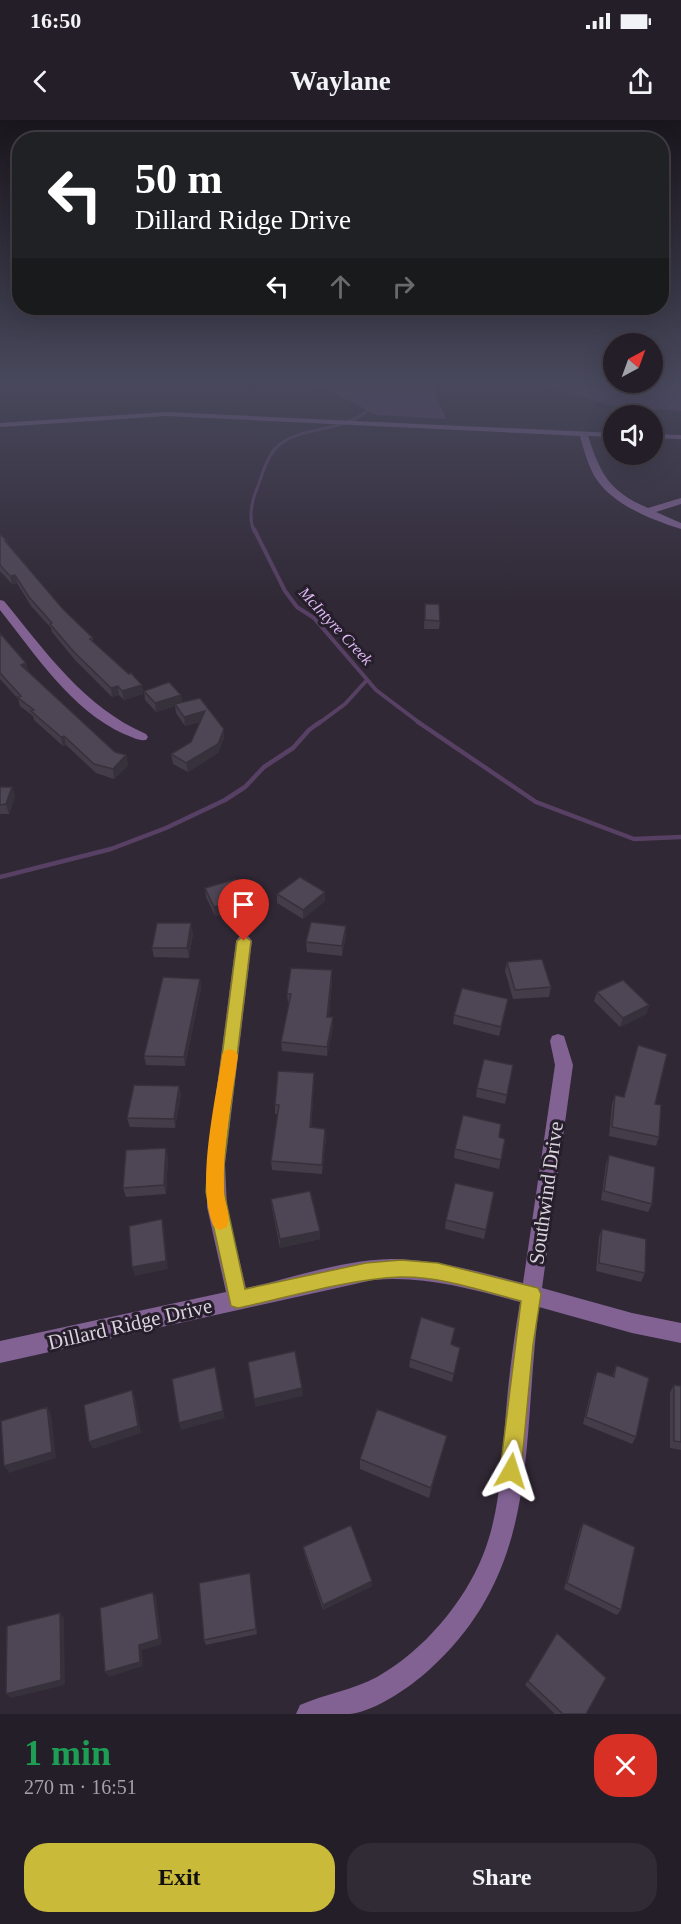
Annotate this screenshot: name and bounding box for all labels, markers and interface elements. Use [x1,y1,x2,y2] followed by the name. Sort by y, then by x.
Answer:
[30,8,81,33] text: 16:50
[24,65,57,98] icon: back
[624,65,657,98] icon: share
[290,66,391,96] text: Waylane
[36,156,114,234] icon: left
[135,156,223,202] text: 50 m
[135,205,351,235] text: Dillard Ridge Drive
[261,270,294,303] icon: left
[324,270,357,303] icon: ahead
[387,270,420,303] icon: right
[603,333,663,393] north arrow
[603,333,663,465] map controls
[603,405,663,465] button: sound
[294,583,377,670] water label: McIntyre Creek
[218,879,269,941] pin
[227,888,260,921] icon: arrive
[524,1120,568,1266] street label: Southwind Drive
[45,1293,215,1355] street label: Dillard Ridge Drive
[479,1439,543,1503] position arrow
[24,1733,111,1773] text: 1 min
[594,1734,657,1797] button: close
[24,1776,137,1798] text: 270 m · 16:51
[24,1843,335,1912] button: Exit
[347,1843,657,1912] button: Share

